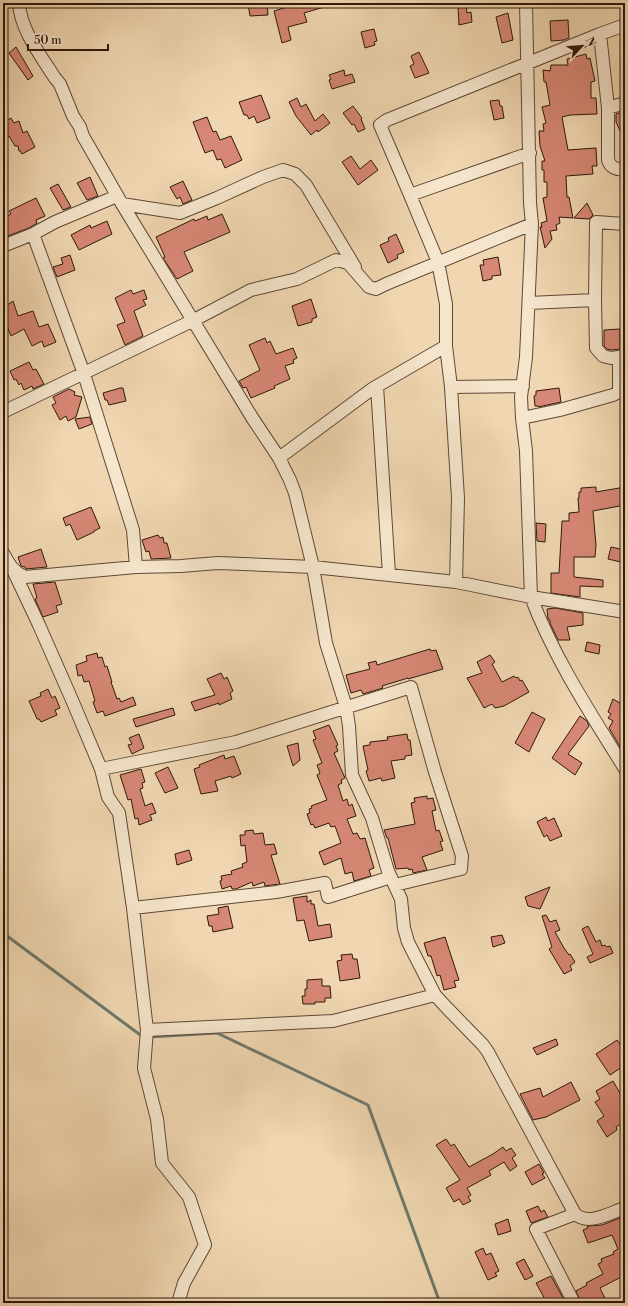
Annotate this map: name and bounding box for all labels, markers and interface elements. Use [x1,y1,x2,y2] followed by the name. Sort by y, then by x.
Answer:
[28,26,108,52] scale bar
[562,26,602,66] north arrow
[34,33,62,48] text: 50 m
[582,35,598,49] text: N

